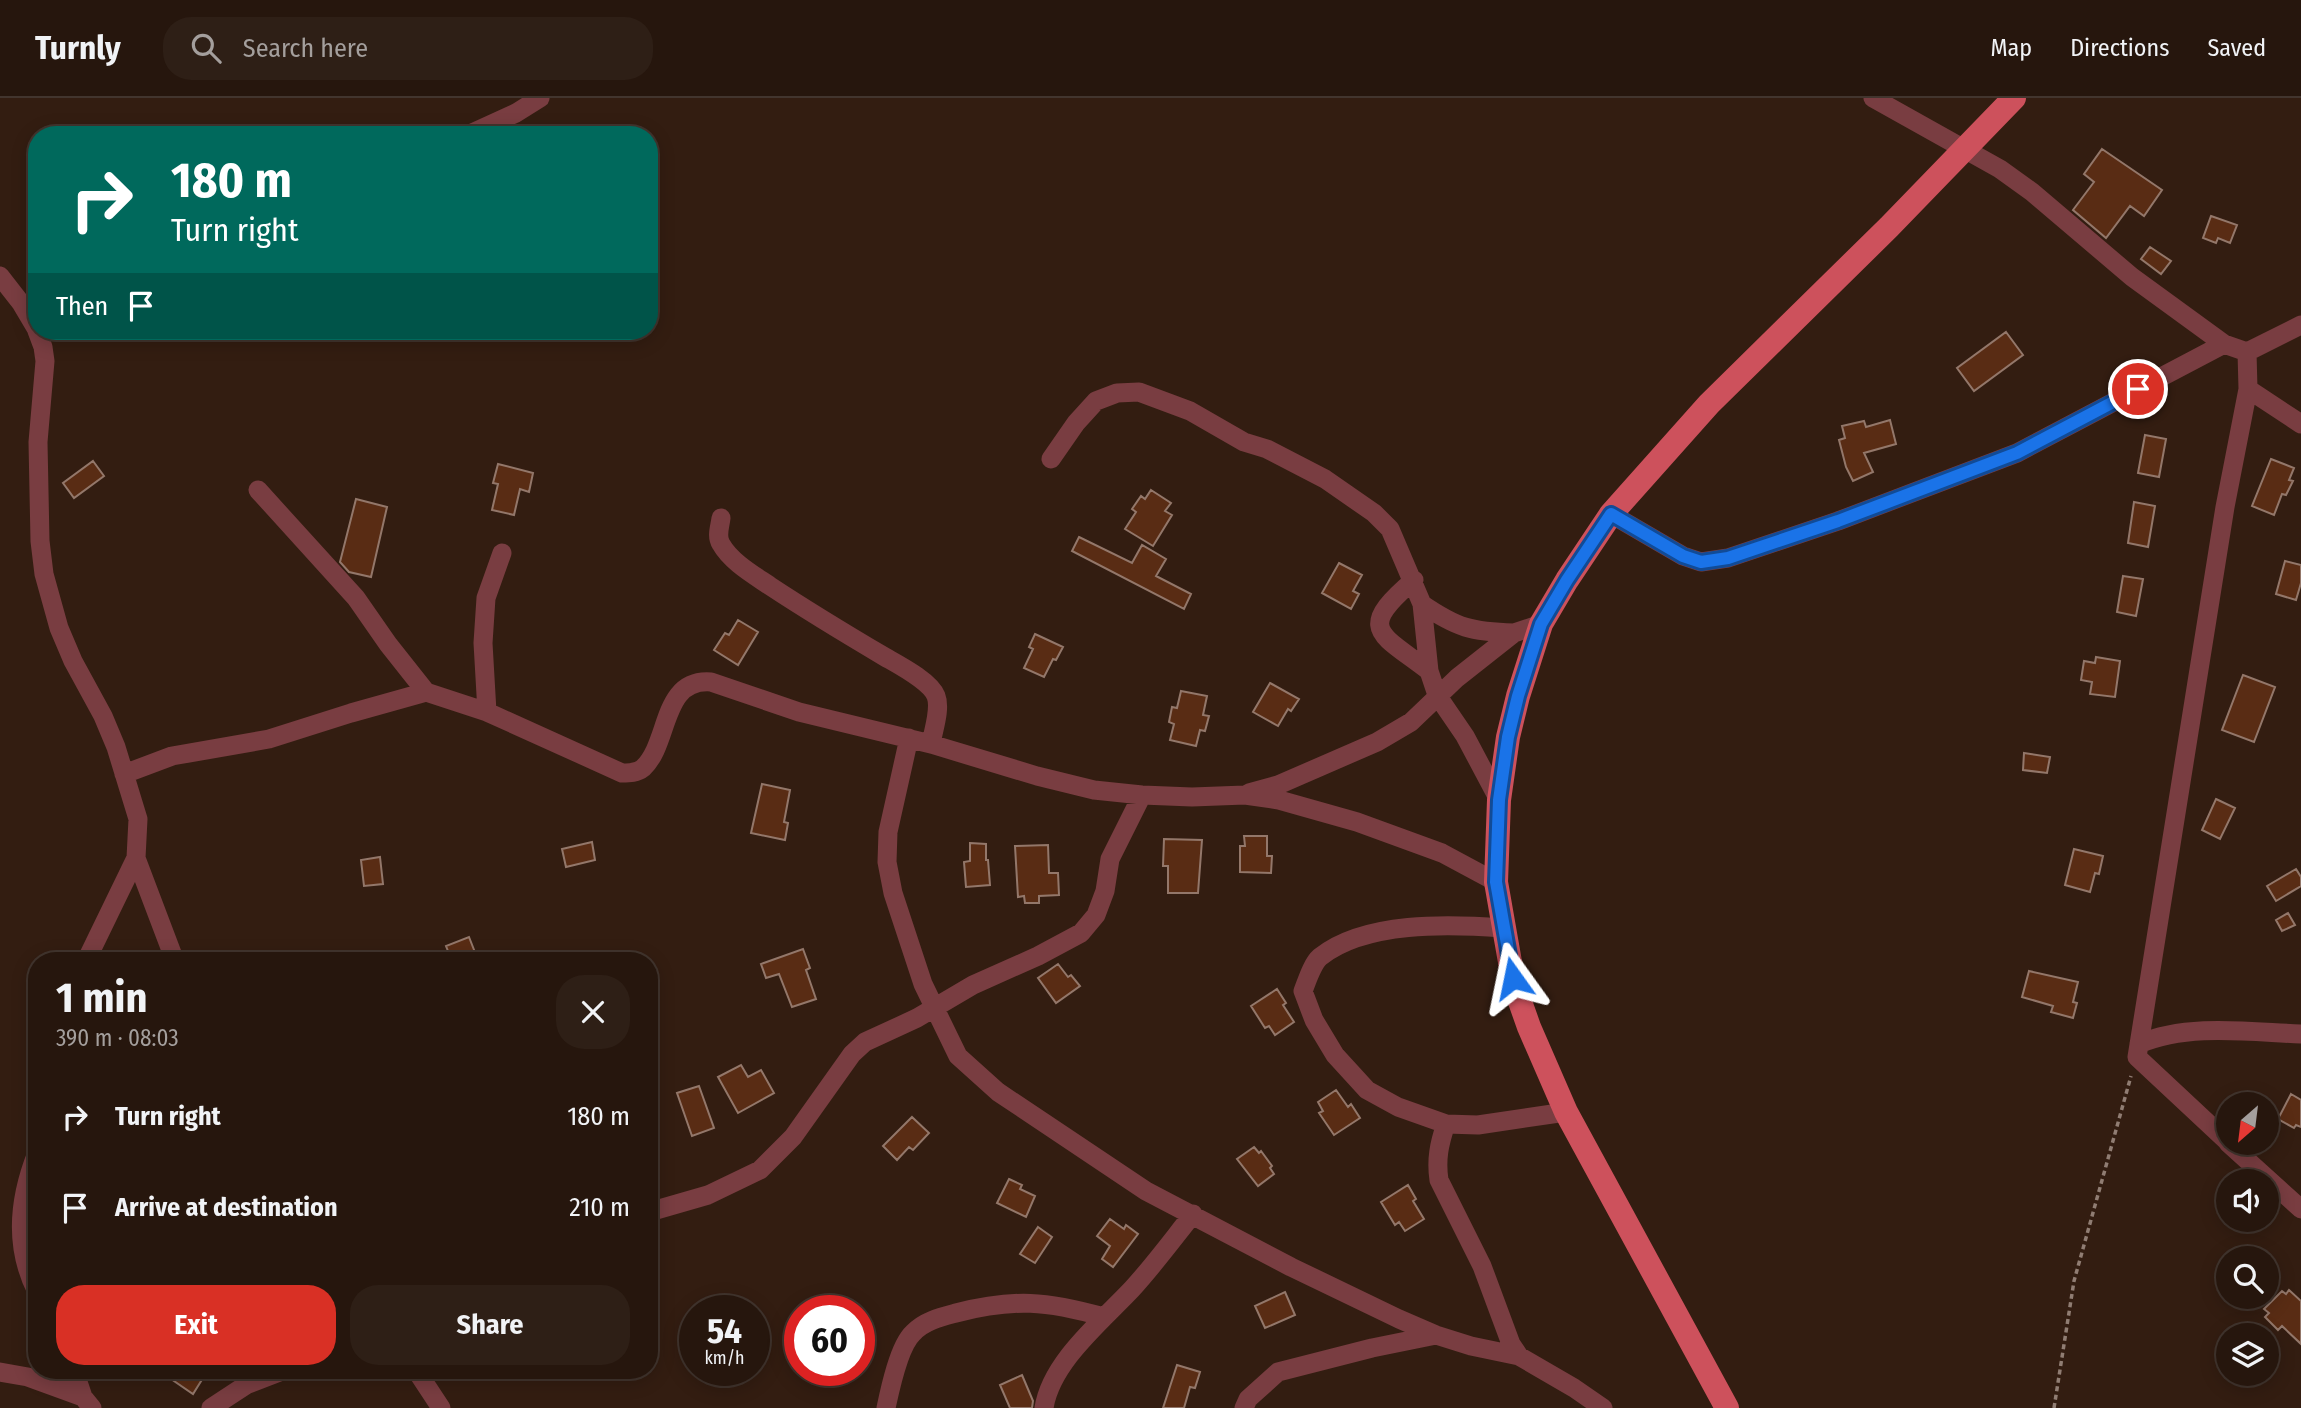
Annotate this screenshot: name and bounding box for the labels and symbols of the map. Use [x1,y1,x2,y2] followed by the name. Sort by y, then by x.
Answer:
[2108,359,2168,419] pin
[1476,941,1550,1015] position arrow
[2216,1092,2278,1155] north arrow
[784,1295,875,1386] speed limit sign: 60

